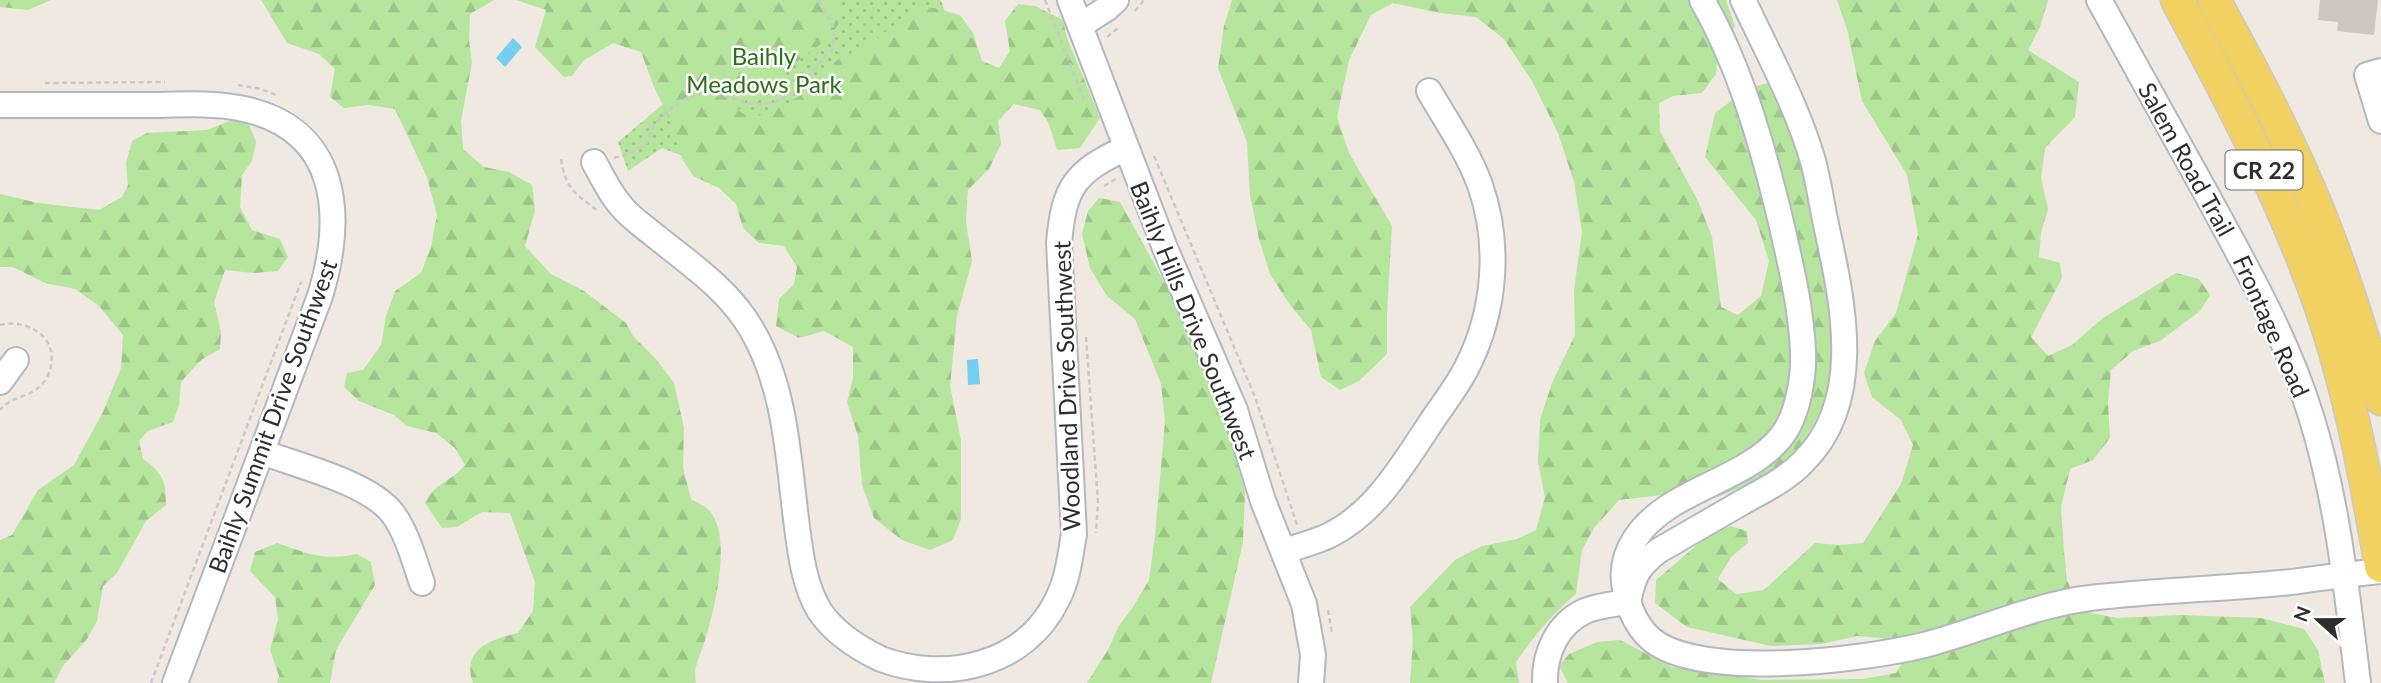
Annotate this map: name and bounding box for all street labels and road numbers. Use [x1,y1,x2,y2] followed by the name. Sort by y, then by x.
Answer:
[2133,77,2241,241] street label: Salem Road Trail
[2226,150,2302,190] road number: CR 22
[1125,177,1263,464] street label: Baihly Hills Drive Southwest
[1046,240,1086,532] street label: Woodland Drive Southwest
[2228,250,2316,402] street label: Frontage Road
[202,255,342,577] street label: Baihly Summit Drive Southwest

